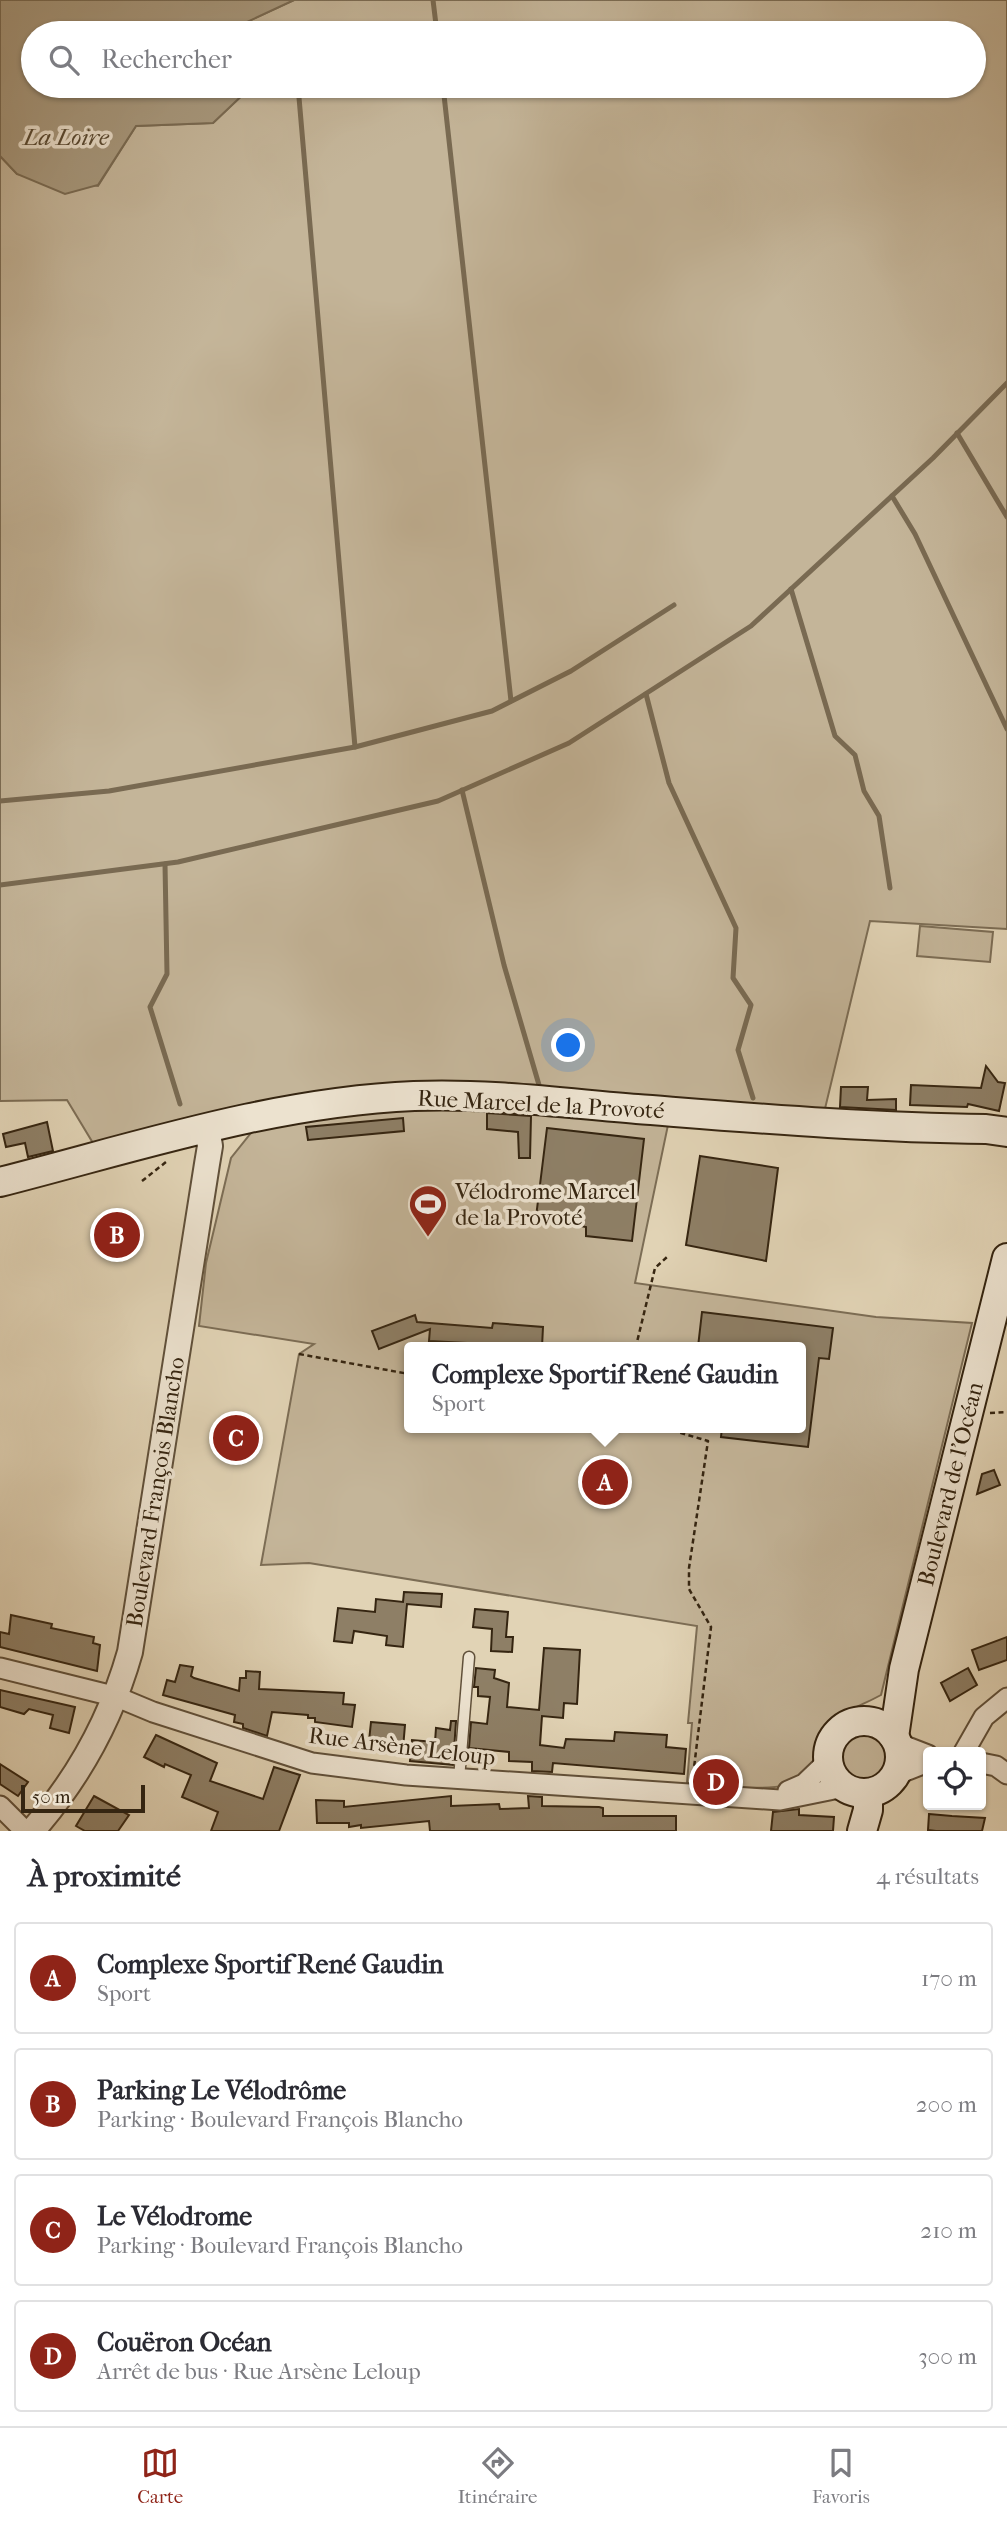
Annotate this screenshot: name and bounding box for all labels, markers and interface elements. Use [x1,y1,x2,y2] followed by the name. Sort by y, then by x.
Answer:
[21,21,986,98] search box
[45,41,83,79] icon: search
[101,44,232,75] text: Rechercher
[21,123,110,151] water label: La Loire
[551,1028,585,1062] your location
[417,1085,665,1124] street label: Rue Marcel de la Provoté
[454,1178,637,1231] place label: Vélodrome Marcel de la Provoté
[407,1183,449,1238] sports icon: Vélodrome Marcel de la Provoté
[94,1209,140,1261] pin: B
[404,1342,806,1433] popup
[121,1355,190,1629] street label: Boulevard François Blancho
[432,1359,778,1390] text: Complexe Sportif René Gaudin
[912,1379,989,1589] street label: Boulevard de l'Océan
[432,1390,486,1417] text: Sport
[213,1412,259,1464] pin: C
[582,1456,628,1508] pin: A
[307,1722,497,1771] street label: Rue Arsène Leloup
[923,1747,986,1810] map controls
[923,1747,986,1810] button: locate
[693,1756,739,1808] pin: D
[21,1782,145,1814] scale bar
[32,1786,71,1808] text: 50 m
[28,1859,181,1894] text: À proximité
[876,1863,979,1890] text: 4 résultats
[97,1949,444,1980] text: Complexe Sportif René Gaudin
[46,1965,60,1992] text: A
[921,1965,977,1992] text: 170 m
[97,1980,151,2007] text: Sport
[97,2075,346,2106] text: Parking Le Vélodrôme
[46,2091,60,2118] text: B
[916,2091,977,2118] text: 200 m
[97,2106,463,2133] text: Parking · Boulevard François Blancho
[97,2201,252,2232] text: Le Vélodrome
[45,2217,61,2244] text: C
[920,2217,977,2244] text: 210 m
[97,2232,463,2259] text: Parking · Boulevard François Blancho
[97,2327,272,2358] text: Couëron Océan
[44,2343,62,2370] text: D
[918,2343,977,2370] text: 300 m
[97,2358,421,2385] text: Arrêt de bus · Rue Arsène Leloup
[137,2444,183,2508] tab: Carte
[458,2444,537,2508] tab: Itinéraire
[812,2444,870,2508] tab: Favoris

